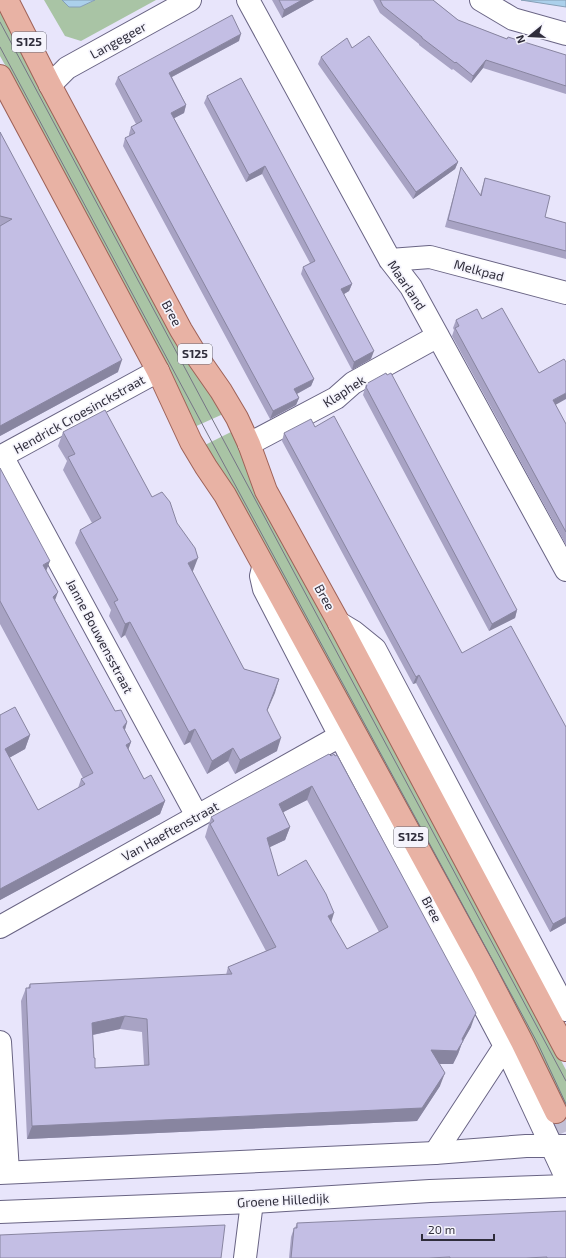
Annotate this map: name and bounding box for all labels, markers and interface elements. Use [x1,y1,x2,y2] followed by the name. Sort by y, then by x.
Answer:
[510,16,550,56] north arrow
[87,18,149,62] street label: Langegeer
[12,32,46,52] road number: S125
[513,33,527,45] text: N
[452,256,506,284] street label: Melkpad
[384,257,430,313] street label: Maarland
[159,297,185,329] street label: Bree
[178,344,212,364] road number: S125
[10,371,148,457] street label: Hendrick Croesinckstraat
[320,371,369,411] street label: Klaphek
[63,576,137,696] street label: Janne Bouwensstraat
[311,581,339,613] street label: Bree
[119,798,221,864] street label: Van Haeftenstraat
[394,827,428,847] road number: S125
[419,893,445,925] street label: Bree
[237,1190,330,1210] street label: Groene Hilledijk
[422,1216,494,1242] scale bar
[428,1222,455,1236] text: 20 m

